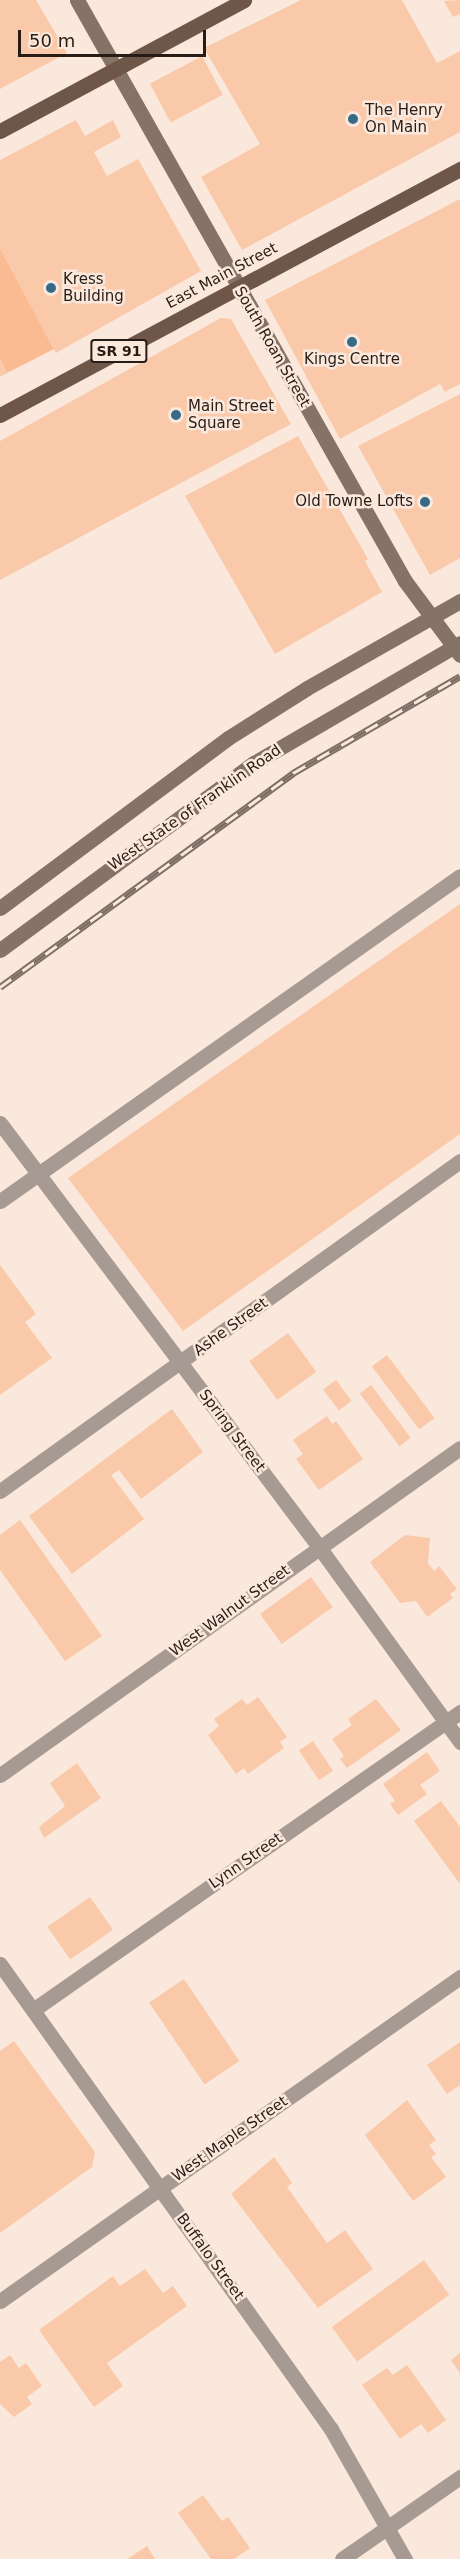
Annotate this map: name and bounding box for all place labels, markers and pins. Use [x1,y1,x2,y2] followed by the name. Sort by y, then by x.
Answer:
[365,101,443,136] place label: The Henry On Main
[346,112,360,126] marker: The Henry On Main
[63,270,124,305] place label: Kress Building
[44,281,58,295] marker: Kress Building
[345,335,359,349] marker: Kings Centre
[304,351,400,369] place label: Kings Centre
[188,397,274,432] place label: Main Street Square
[169,408,183,422] marker: Main Street Square
[295,493,413,511] place label: Old Towne Lofts
[418,495,432,509] marker: Old Towne Lofts

